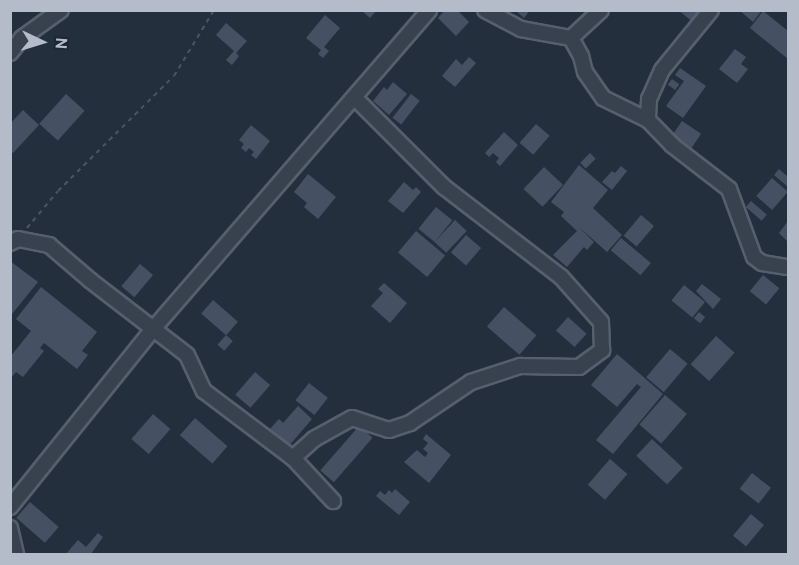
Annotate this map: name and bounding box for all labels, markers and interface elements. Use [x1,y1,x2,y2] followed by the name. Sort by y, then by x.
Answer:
[12,12,72,72] north arrow
[50,37,70,50] text: N

